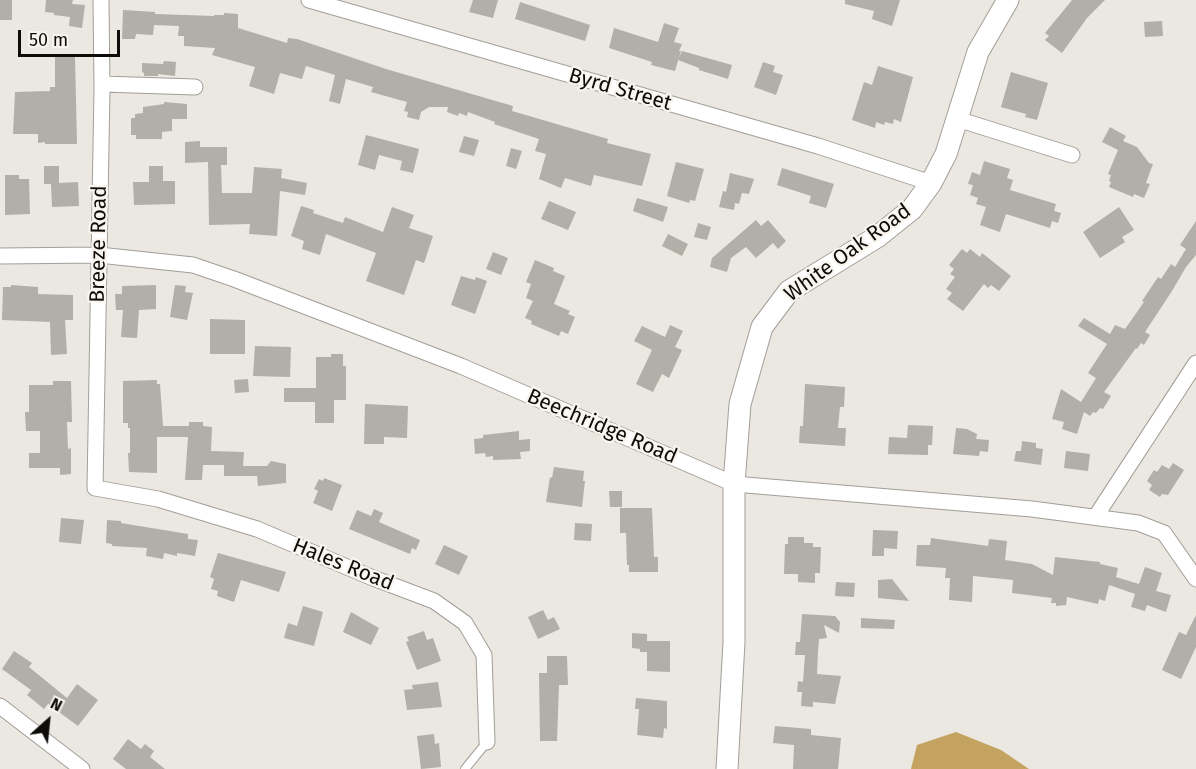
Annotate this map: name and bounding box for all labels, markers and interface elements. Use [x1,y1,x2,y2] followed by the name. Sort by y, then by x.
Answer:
[21,18,123,56] scale bar
[29,29,68,51] text: 50 m
[566,63,674,117] street label: Byrd Street
[85,185,113,303] street label: Breeze Road
[780,199,916,307] street label: White Oak Road
[523,384,681,470] street label: Beechridge Road
[289,533,397,597] street label: Hales Road
[18,691,78,751] north arrow
[47,694,65,715] text: N

